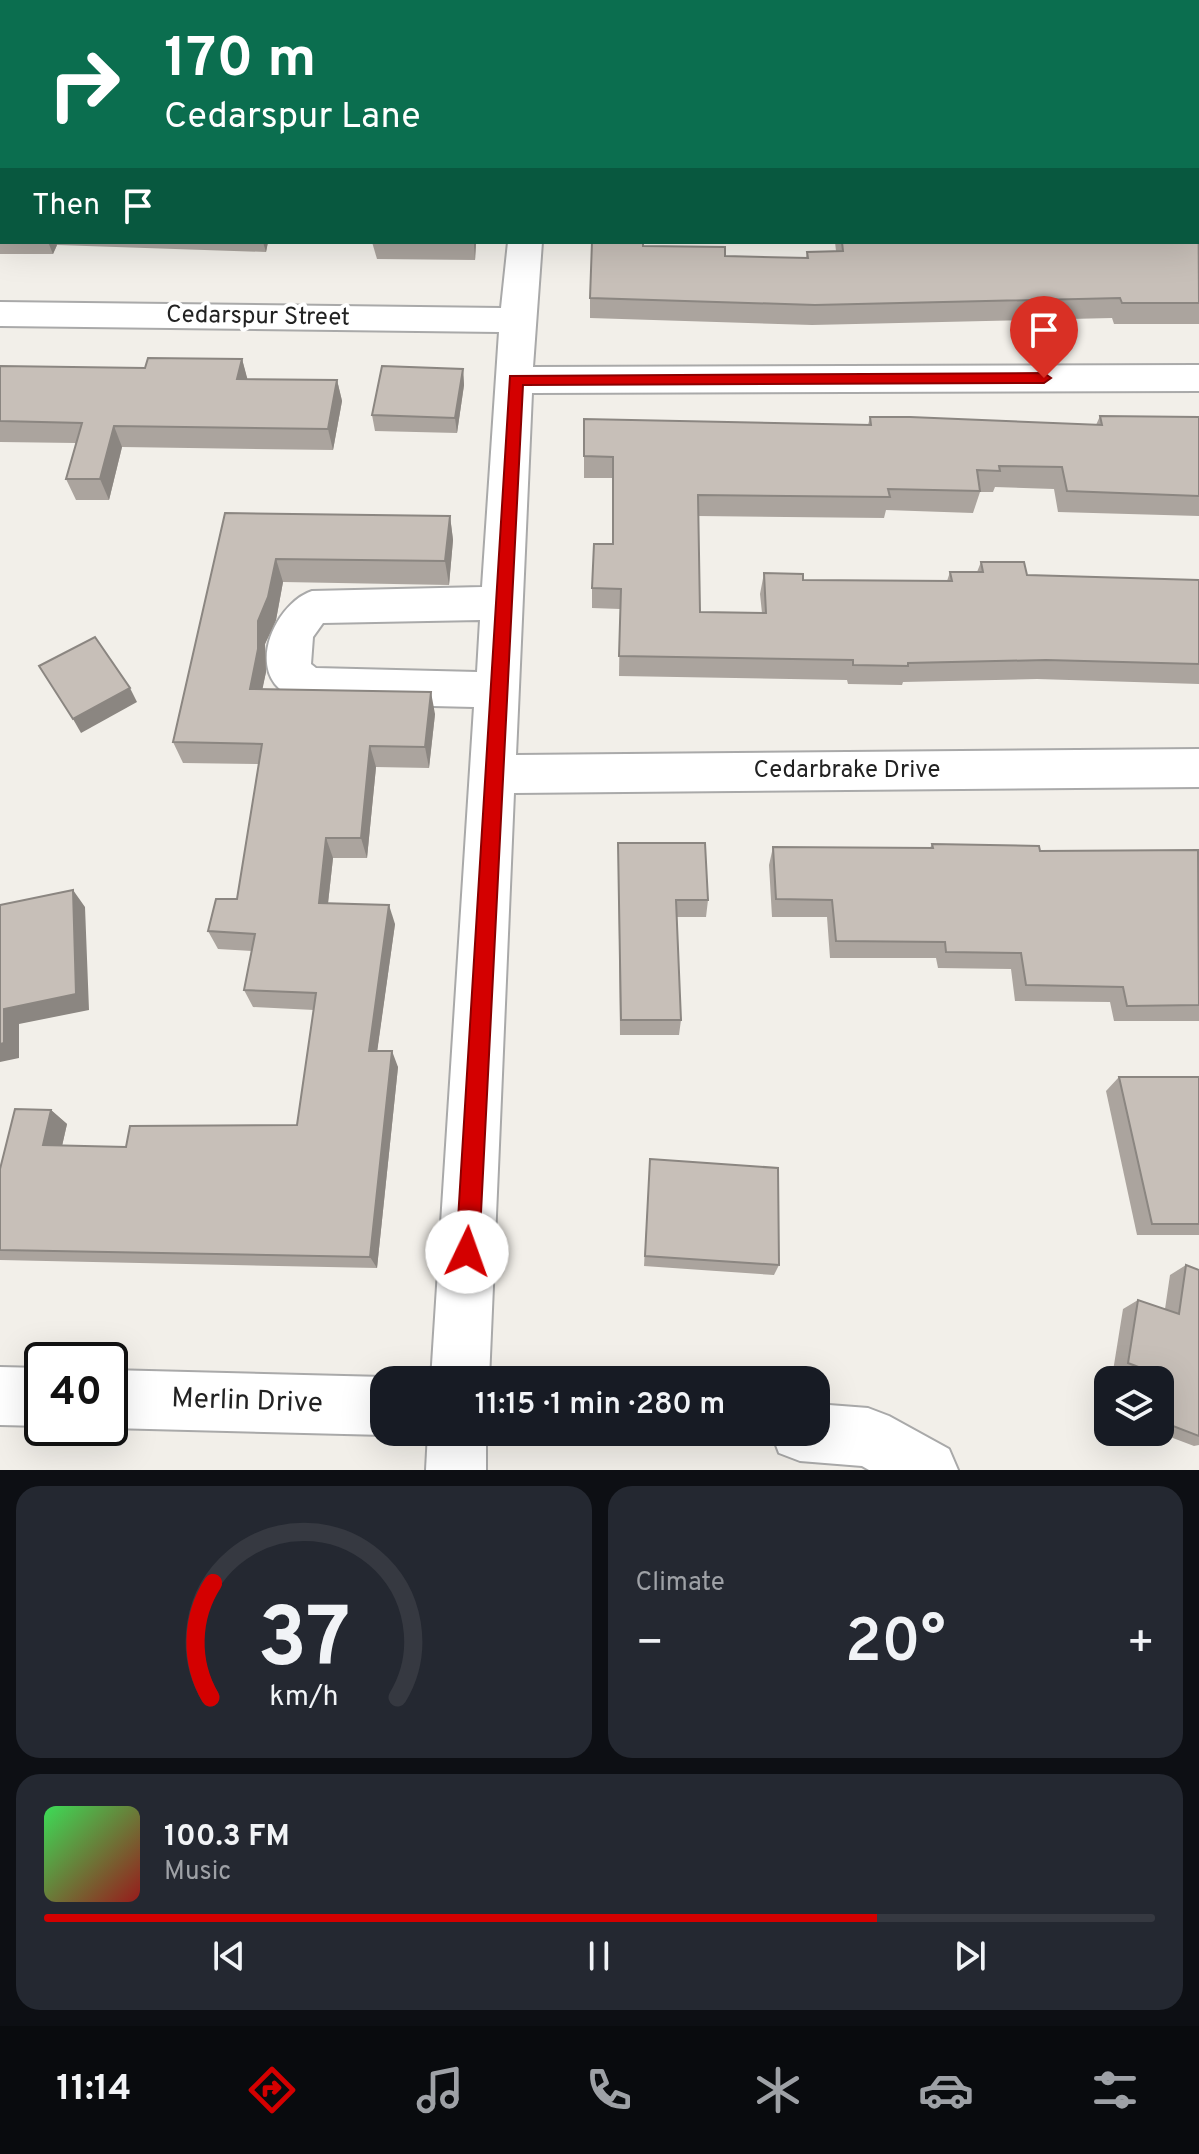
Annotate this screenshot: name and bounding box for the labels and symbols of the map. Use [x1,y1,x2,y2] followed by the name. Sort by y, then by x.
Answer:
[1010,296,1078,378] pin
[166,300,350,334] street label: Cedarspur Street
[754,756,940,786] street label: Cedarbrake Drive
[425,1210,509,1294] position arrow
[24,1342,128,1446] speed limit sign: 40
[171,1381,323,1423] street label: Merlin Drive

